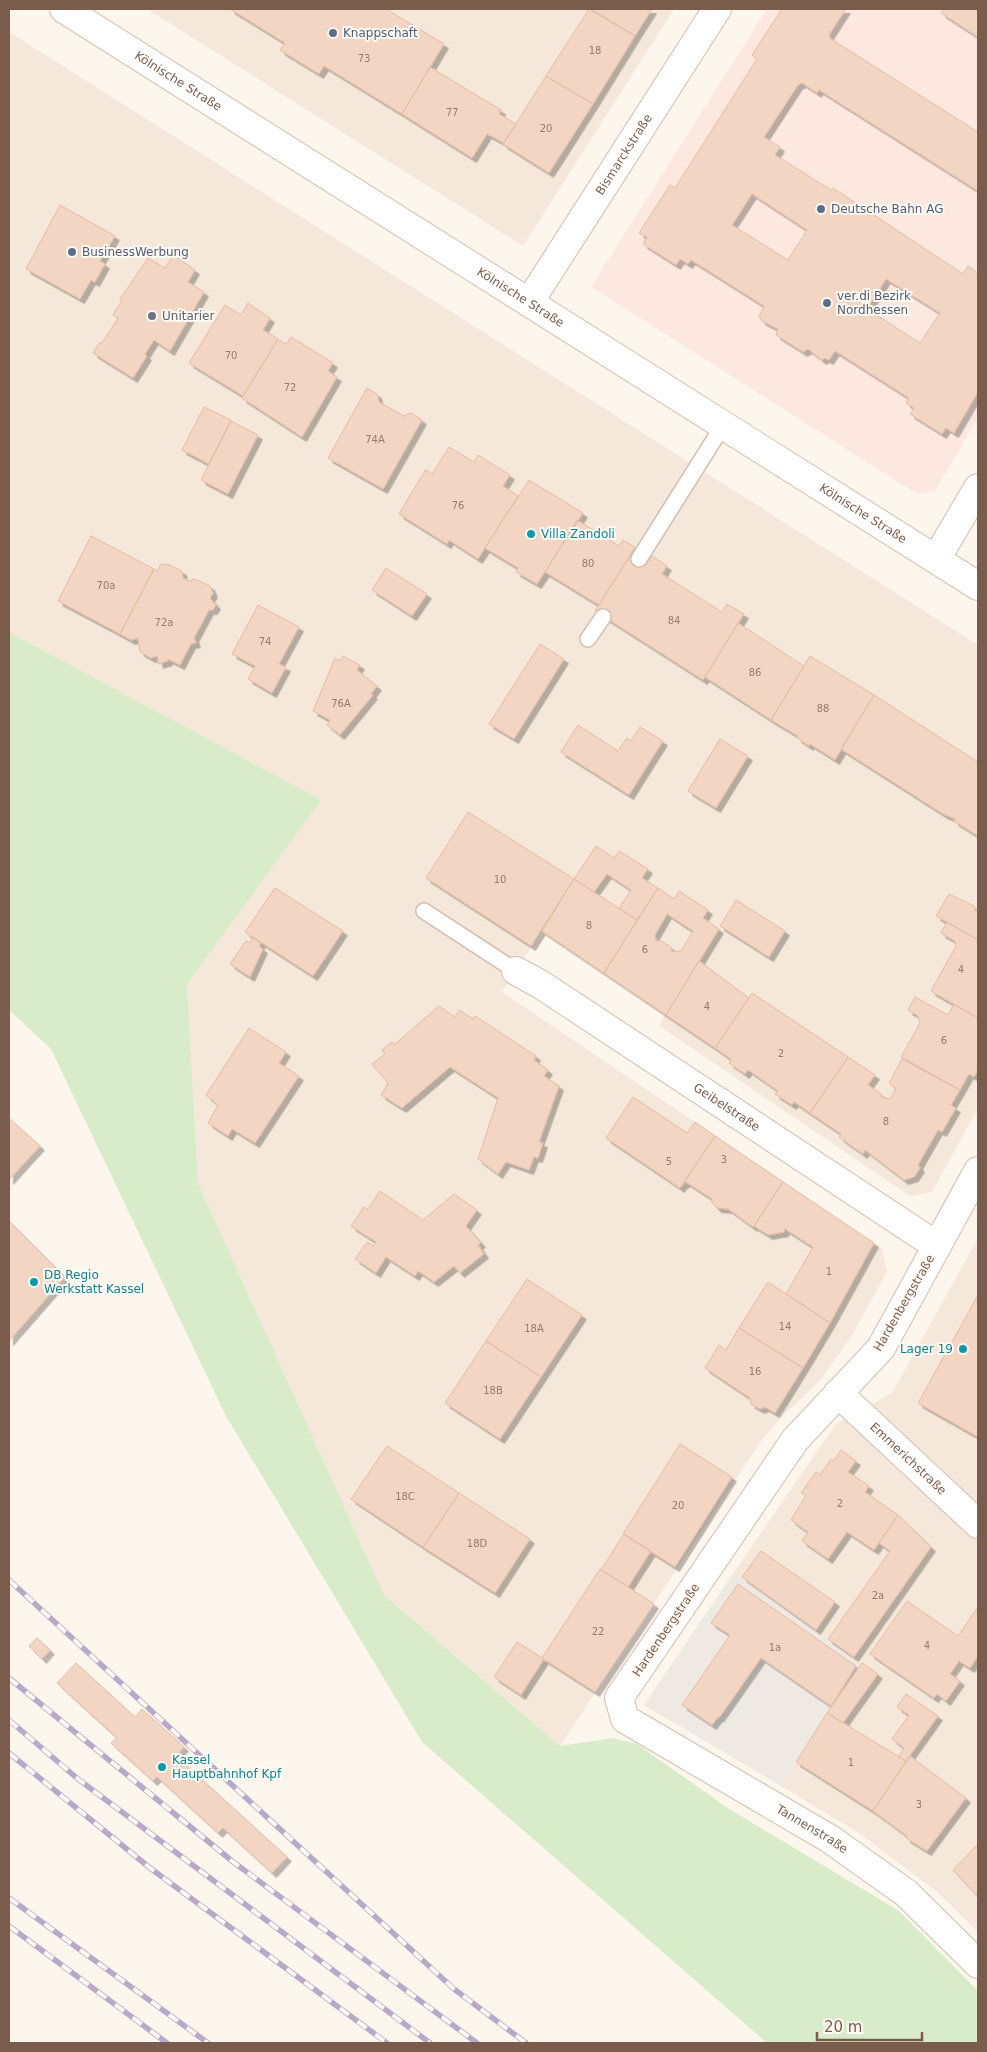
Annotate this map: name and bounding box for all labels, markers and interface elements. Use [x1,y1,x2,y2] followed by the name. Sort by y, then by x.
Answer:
[343,26,418,40] place label: Knappschaft
[327,27,339,39] marker: Knappschaft
[589,45,601,56] house number: 18
[132,48,224,114] street label: Kölnische Straße
[358,53,370,64] house number: 73
[446,107,458,118] house number: 77
[593,111,655,198] street label: Bismarckstraße
[540,123,552,134] house number: 20
[831,202,944,216] place label: Deutsche Bahn AG
[815,203,827,215] marker: Deutsche Bahn AG
[82,245,189,259] place label: BusinessWerbung
[66,246,78,258] marker: BusinessWerbung
[475,265,567,330] street label: Kölnische Straße
[837,289,911,317] place label: ver.di Bezirk Nordhessen
[821,297,833,309] marker: ver.di Bezirk Nordhessen
[162,309,214,323] place label: Unitarier
[146,310,158,322] marker: Unitarier
[225,350,237,361] house number: 70
[284,382,296,393] house number: 72
[365,434,385,445] house number: 74A
[817,481,909,546] street label: Kölnische Straße
[452,500,464,511] house number: 76
[541,527,615,541] place label: Villa Zandoli
[525,528,537,540] marker: Villa Zandoli
[582,558,594,569] house number: 80
[97,580,115,591] house number: 70a
[668,615,680,626] house number: 84
[155,617,173,628] house number: 72a
[259,636,271,647] house number: 74
[749,667,761,678] house number: 86
[331,698,351,709] house number: 76A
[817,703,829,714] house number: 88
[494,874,506,885] house number: 10
[586,920,592,931] house number: 8
[642,944,648,955] house number: 6
[958,964,964,975] house number: 4
[704,1001,710,1012] house number: 4
[941,1035,947,1046] house number: 6
[778,1048,784,1059] house number: 2
[691,1080,763,1134] street label: Geibelstraße
[883,1116,889,1127] house number: 8
[721,1154,727,1165] house number: 3
[666,1156,672,1167] house number: 5
[871,1252,937,1354] street label: Hardenbergstraße
[826,1266,832,1277] house number: 1
[44,1268,144,1296] place label: DB Regio Werkstatt Kassel
[28,1276,40,1288] marker: DB Regio Werkstatt Kassel
[779,1321,791,1332] house number: 14
[524,1323,544,1334] house number: 18A
[900,1342,953,1356] place label: Lager 19
[957,1343,969,1355] marker: Lager 19
[749,1366,761,1377] house number: 16
[483,1385,503,1396] house number: 18B
[867,1420,949,1498] street label: Emmerichstraße
[395,1491,415,1502] house number: 18C
[837,1498,843,1509] house number: 2
[672,1500,684,1511] house number: 20
[467,1538,488,1549] house number: 18D
[630,1581,702,1679] street label: Hardenbergstraße
[872,1590,884,1601] house number: 2a
[592,1626,604,1637] house number: 22
[924,1640,930,1651] house number: 4
[769,1642,781,1653] house number: 1a
[172,1753,282,1781] place label: Kassel Hauptbahnhof Kpf
[848,1757,854,1768] house number: 1
[156,1761,168,1773] marker: Kassel Hauptbahnhof Kpf
[916,1799,922,1810] house number: 3
[773,1802,850,1856] street label: Tannenstraße
[817,2010,922,2042] scale bar
[824,2018,862,2036] text: 20 m

